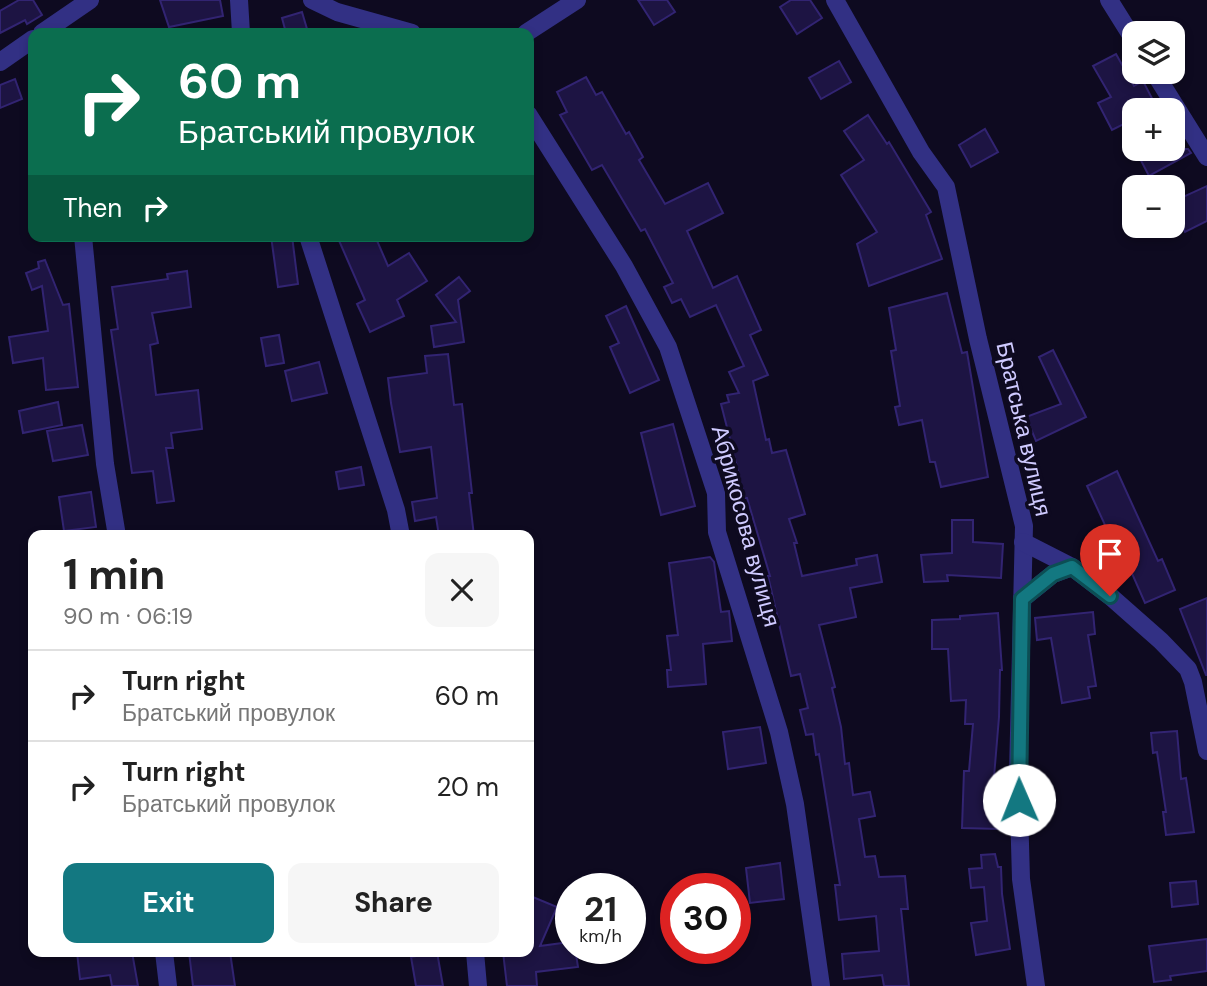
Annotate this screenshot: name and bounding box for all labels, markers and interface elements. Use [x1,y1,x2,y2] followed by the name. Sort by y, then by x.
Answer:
[1122,21,1185,238] map controls
[1122,21,1185,84] button: layers
[178,49,301,113] text: 60 m
[63,56,154,147] icon: right
[1122,98,1185,161] button: +
[178,111,474,153] text: Братський провулок
[1122,175,1185,238] button: −
[136,189,174,227] icon: right
[63,191,122,225] text: Then
[989,339,1059,519] street label: Братська вулиця
[705,422,787,630] street label: Абрикосова вулиця
[1080,524,1140,596] pin
[1091,535,1129,573] icon: arrive
[63,547,165,602] text: 1 min
[425,553,499,627] button: close
[63,601,193,631] text: 90 m · 06:19
[122,664,246,698] text: Turn right
[63,677,101,715] icon: right
[435,679,499,713] text: 60 m
[122,698,335,728] text: Братський провулок
[122,755,246,789] text: Turn right
[982,763,1056,837] position arrow
[63,768,101,806] icon: right
[436,770,499,804] text: 20 m
[122,789,335,819] text: Братський провулок
[63,863,274,943] button: Exit
[288,863,499,943] button: Share
[660,873,751,964] speed limit sign: 30
[584,886,617,932] text: 21
[579,924,622,948] text: km/h

